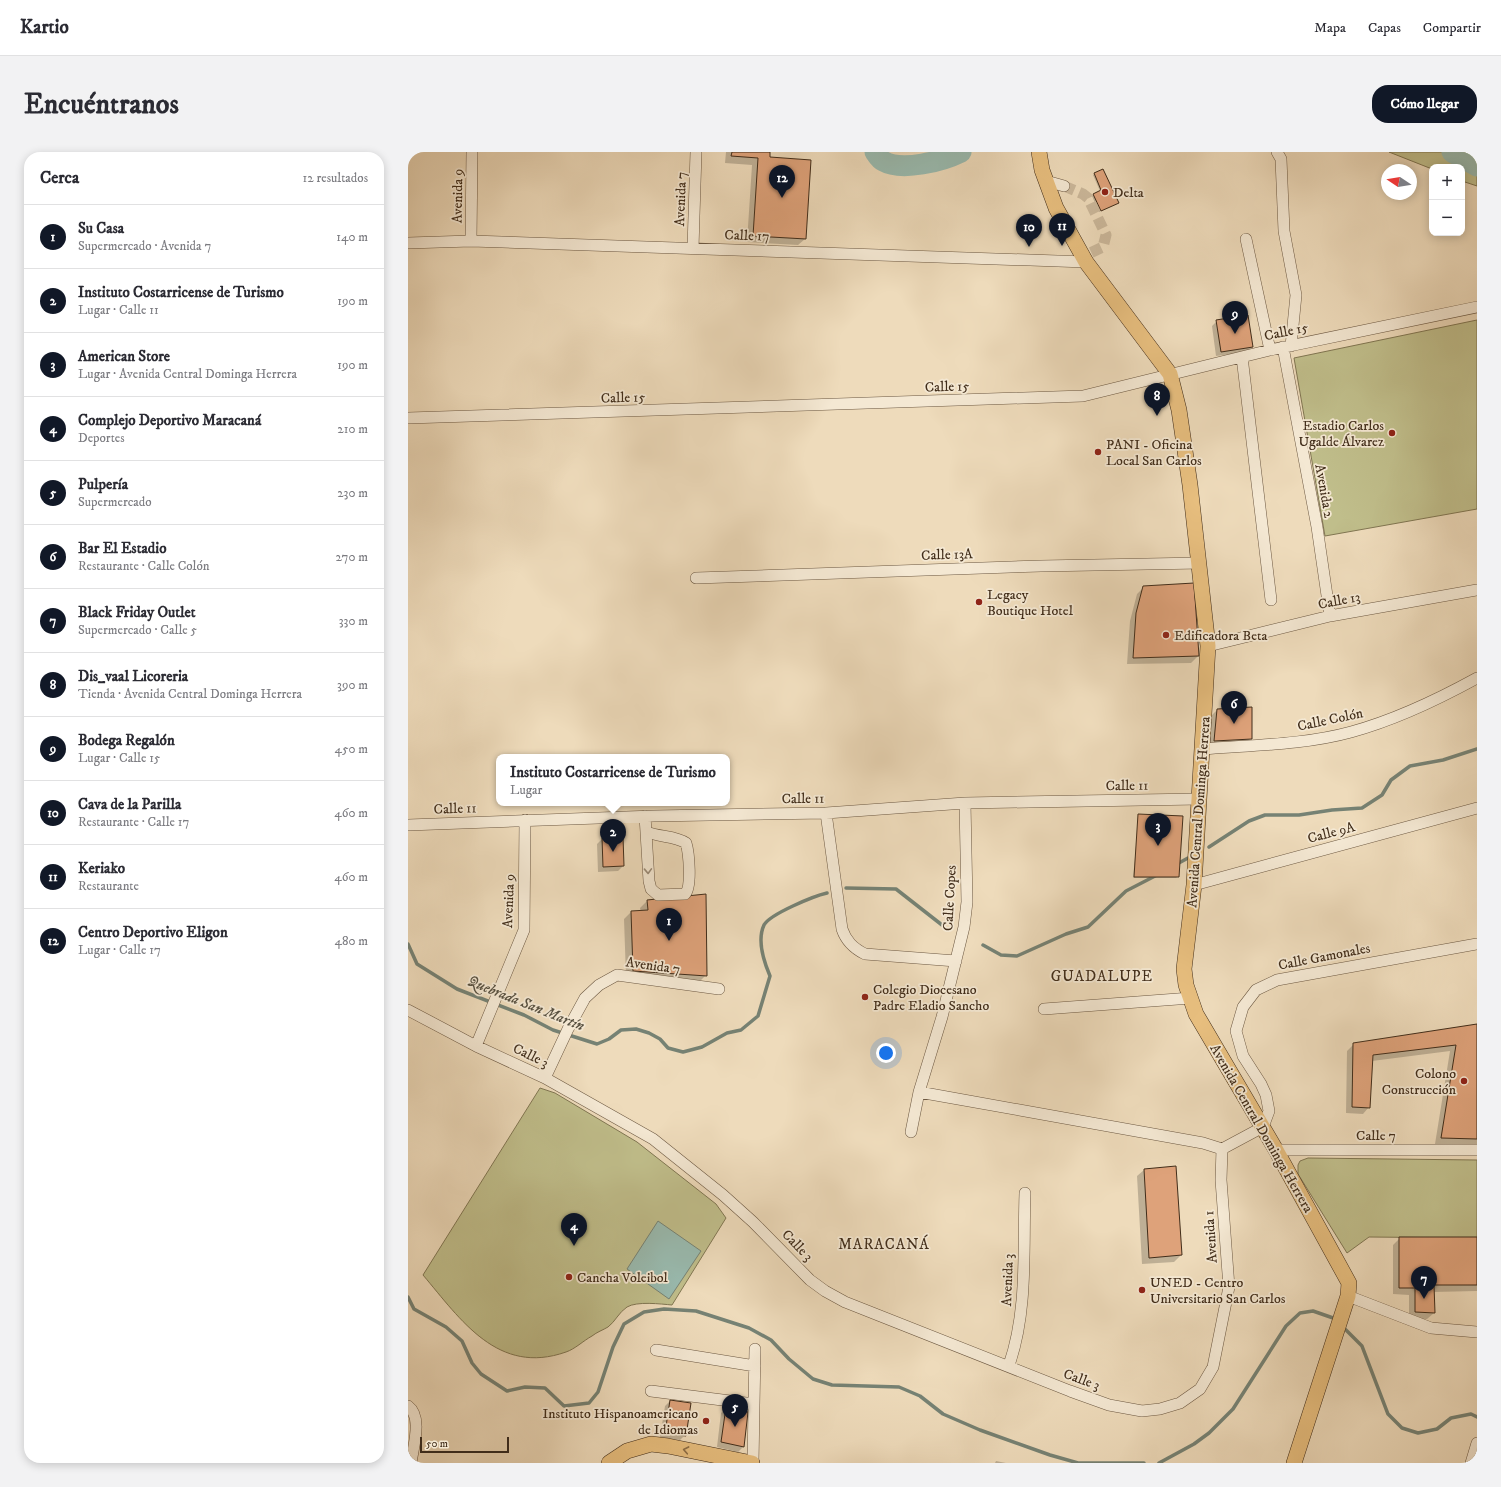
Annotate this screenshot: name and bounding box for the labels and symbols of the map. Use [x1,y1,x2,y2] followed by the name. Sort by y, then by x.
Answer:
[1381,164,1417,200] north arrow
[769,165,795,198] pin: 12
[449,169,467,223] street label: Avenida 9
[671,171,691,227] street label: Avenida 7
[1113,184,1144,202] place label: Delta
[1100,187,1110,197] marker: Delta
[1049,213,1075,246] pin: 11
[1016,214,1042,247] pin: 10
[724,226,770,246] street label: Calle 17
[1222,301,1248,334] pin: 9
[1263,319,1310,345] street label: Calle 15
[925,377,970,397] street label: Calle 15
[1144,383,1170,416] pin: 8
[601,388,646,408] street label: Calle 15
[1299,417,1384,451] place label: Estadio Carlos Ugalde Álvarez
[1387,428,1397,438] marker: Estadio Carlos Ugalde Álvarez
[1106,436,1202,470] place label: PANI - Oficina Local San Carlos
[1093,447,1103,457] marker: PANI - Oficina Local San Carlos
[1310,463,1338,520] street label: Avenida 2
[921,545,974,565] street label: Calle 13A
[987,586,1074,620] place label: Legacy Boutique Hotel
[1316,588,1362,614] street label: Calle 13
[974,597,984,607] marker: Legacy Boutique Hotel
[1174,627,1267,645] place label: Edificadora Beta
[1161,630,1171,640] marker: Edificadora Beta
[1221,691,1247,724] pin: 6
[1296,704,1365,736] street label: Calle Colón
[1183,716,1215,908] street label: Avenida Central Dominga Herrera
[1106,777,1149,795] street label: Calle 11
[782,790,825,808] street label: Calle 11
[433,799,477,819] street label: Calle 11
[1145,813,1171,846] pin: 3
[1306,818,1358,848] street label: Calle 9A
[600,819,626,852] pin: 2
[939,864,961,932] street label: Calle Copes
[644,868,653,874] one-way arrow
[499,874,519,929] street label: Avenida 9
[656,908,682,941] pin: 1
[1277,939,1372,975] street label: Calle Gamonales
[624,953,681,979] street label: Avenida 7
[1051,967,1153,986] district label: GUADALUPE
[465,971,587,1036] water label: Quebrada San Martín
[873,981,989,1015] place label: Colegio Diocesano Padre Eladio Sancho
[860,992,870,1002] marker: Colegio Diocesano Padre Eladio Sancho
[510,1040,551,1072] street label: Calle 3
[1205,1041,1317,1216] street label: Avenida Central Dominga Herrera
[876,1043,896,1063] your location
[1382,1065,1457,1099] place label: Colono Construcción
[1459,1076,1469,1086] marker: Colono Construcción
[1356,1127,1396,1145] street label: Calle 7
[1200,1210,1222,1264] street label: Avenida 1
[561,1213,587,1246] pin: 4
[778,1226,817,1265] street label: Calle 3
[838,1234,930,1254] district label: MARACANÁ
[998,1253,1018,1307] street label: Avenida 3
[1411,1266,1437,1299] pin: 7
[577,1269,669,1287] place label: Cancha Voleibol
[564,1272,574,1282] marker: Cancha Voleibol
[1150,1274,1286,1308] place label: UNED - Centro Universitario San Carlos
[1137,1285,1147,1295] marker: UNED - Centro Universitario San Carlos
[1061,1365,1102,1395] street label: Calle 3
[722,1394,748,1427] pin: 5
[542,1405,698,1439] place label: Instituto Hispanoamericano de Idiomas
[701,1416,711,1426] marker: Instituto Hispanoamericano de Idiomas
[420,1435,509,1454] scale bar
[683,1446,689,1454] one-way arrow

